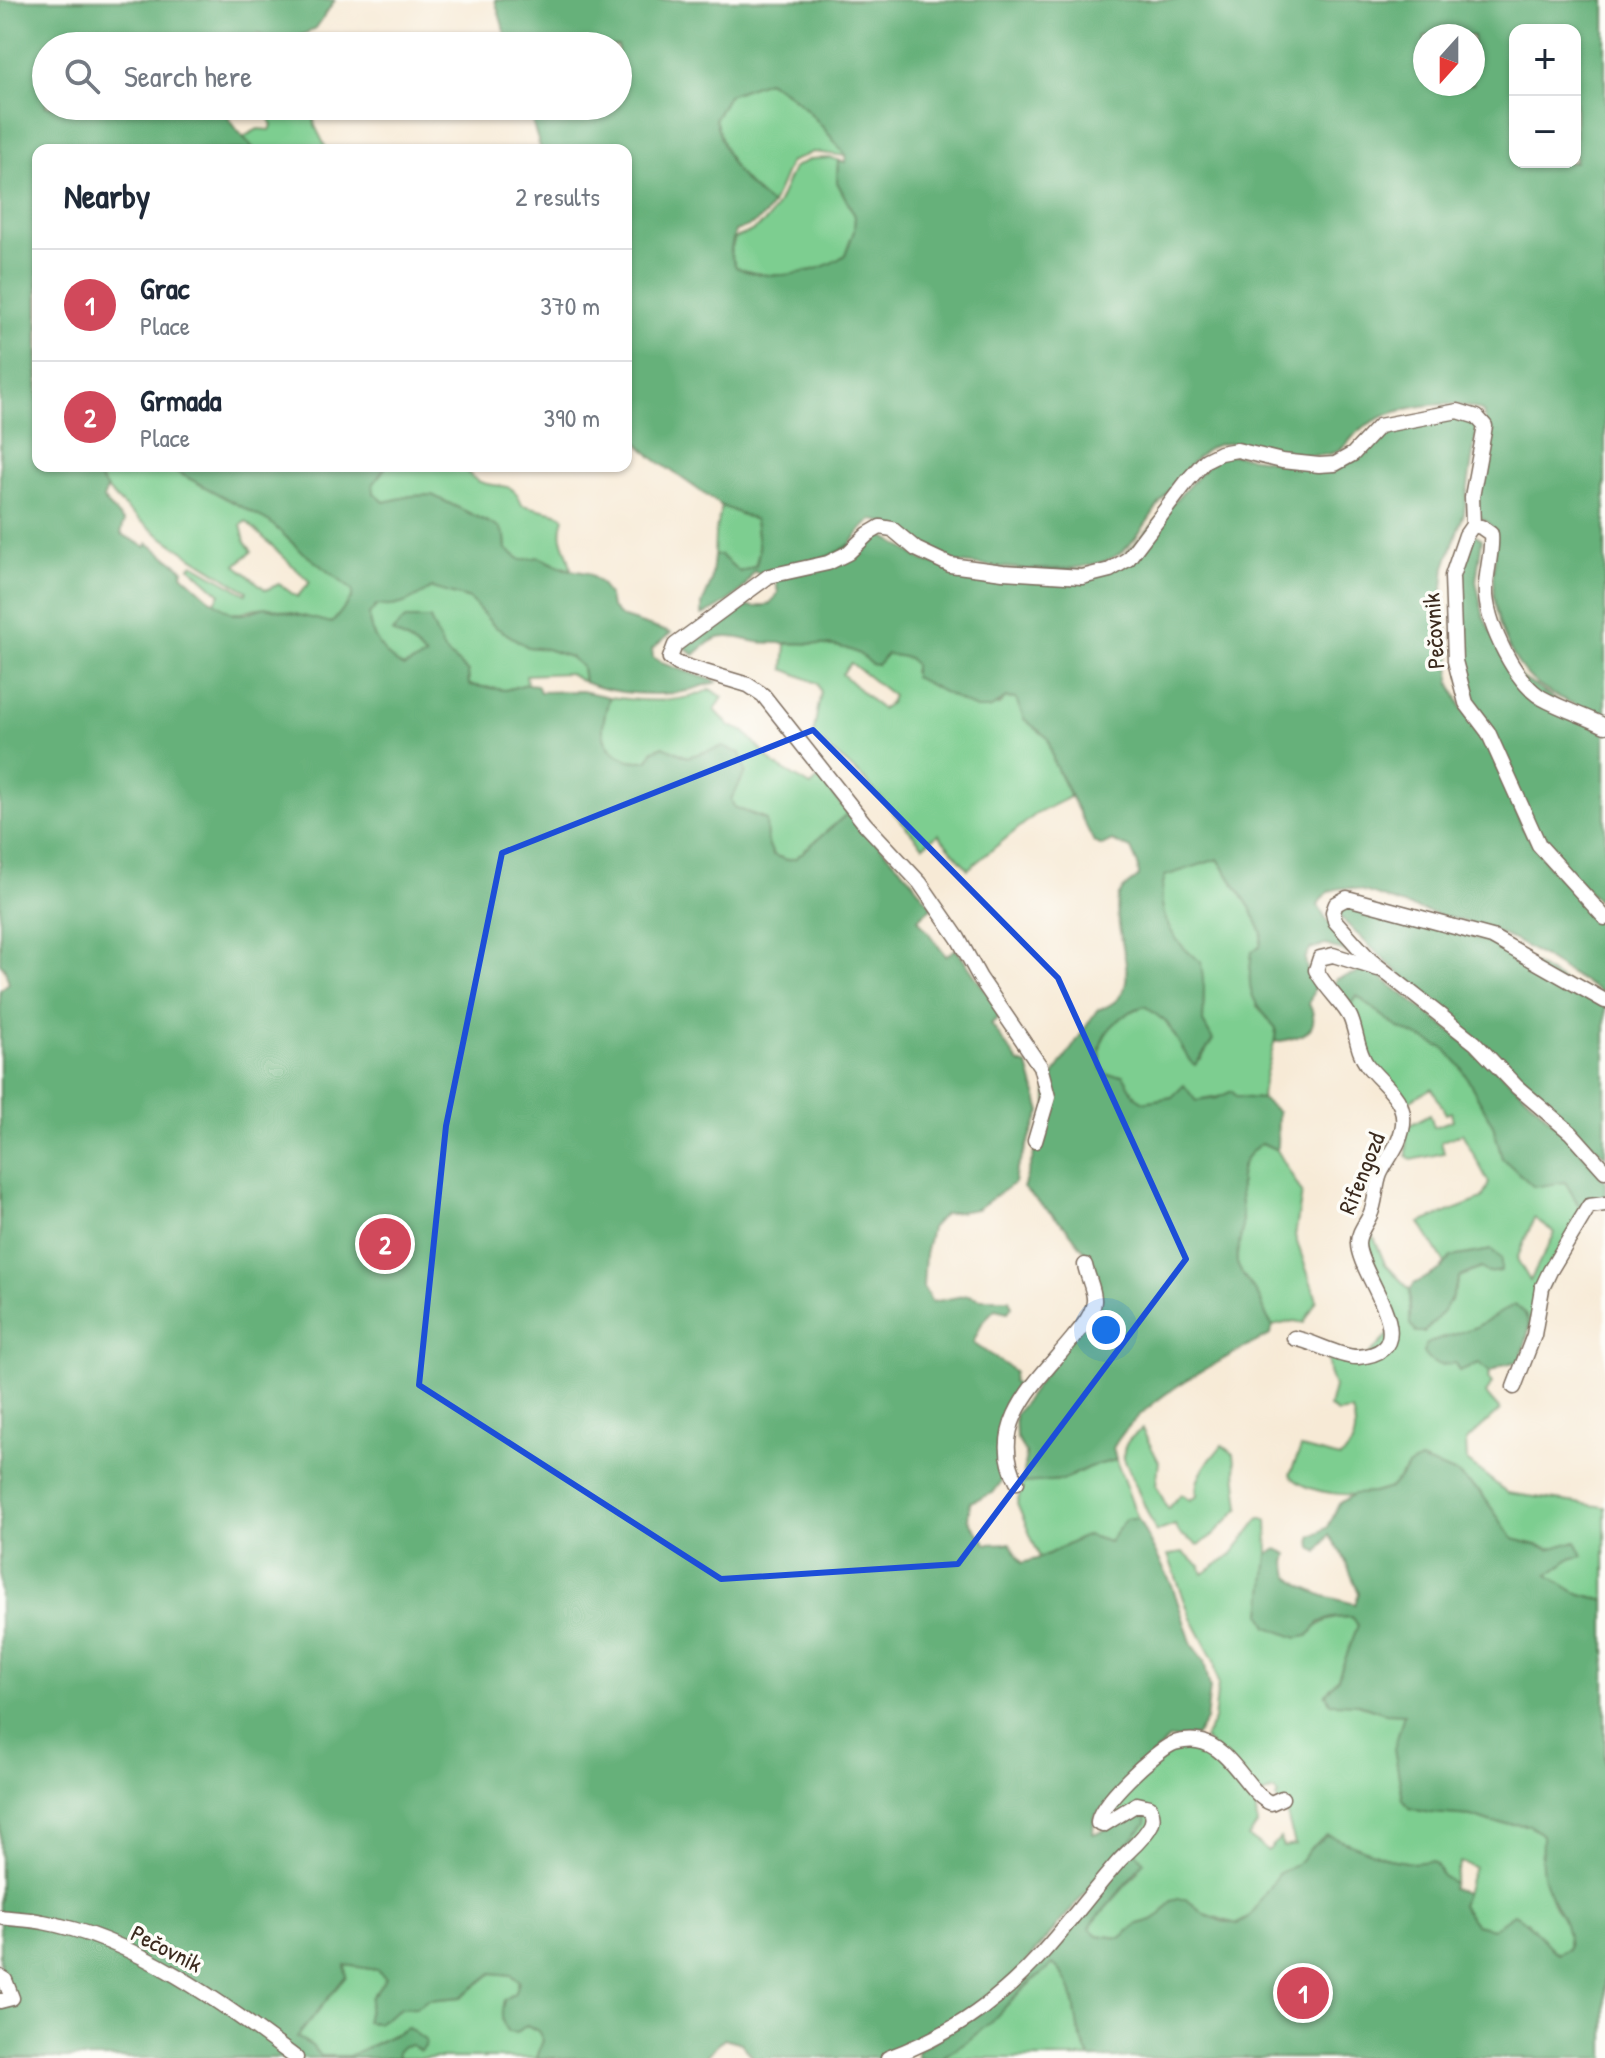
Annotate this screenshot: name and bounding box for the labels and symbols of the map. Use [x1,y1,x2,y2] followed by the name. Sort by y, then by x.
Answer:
[1413,24,1485,96] north arrow
[1414,592,1452,670] street label: Pečovnik
[1330,1127,1392,1219] street label: Rifengozd
[359,1214,411,1274] pin: 2
[1086,1310,1126,1350] your location
[126,1917,208,1979] street label: Pečovnik
[1277,1963,1329,2023] pin: 1

